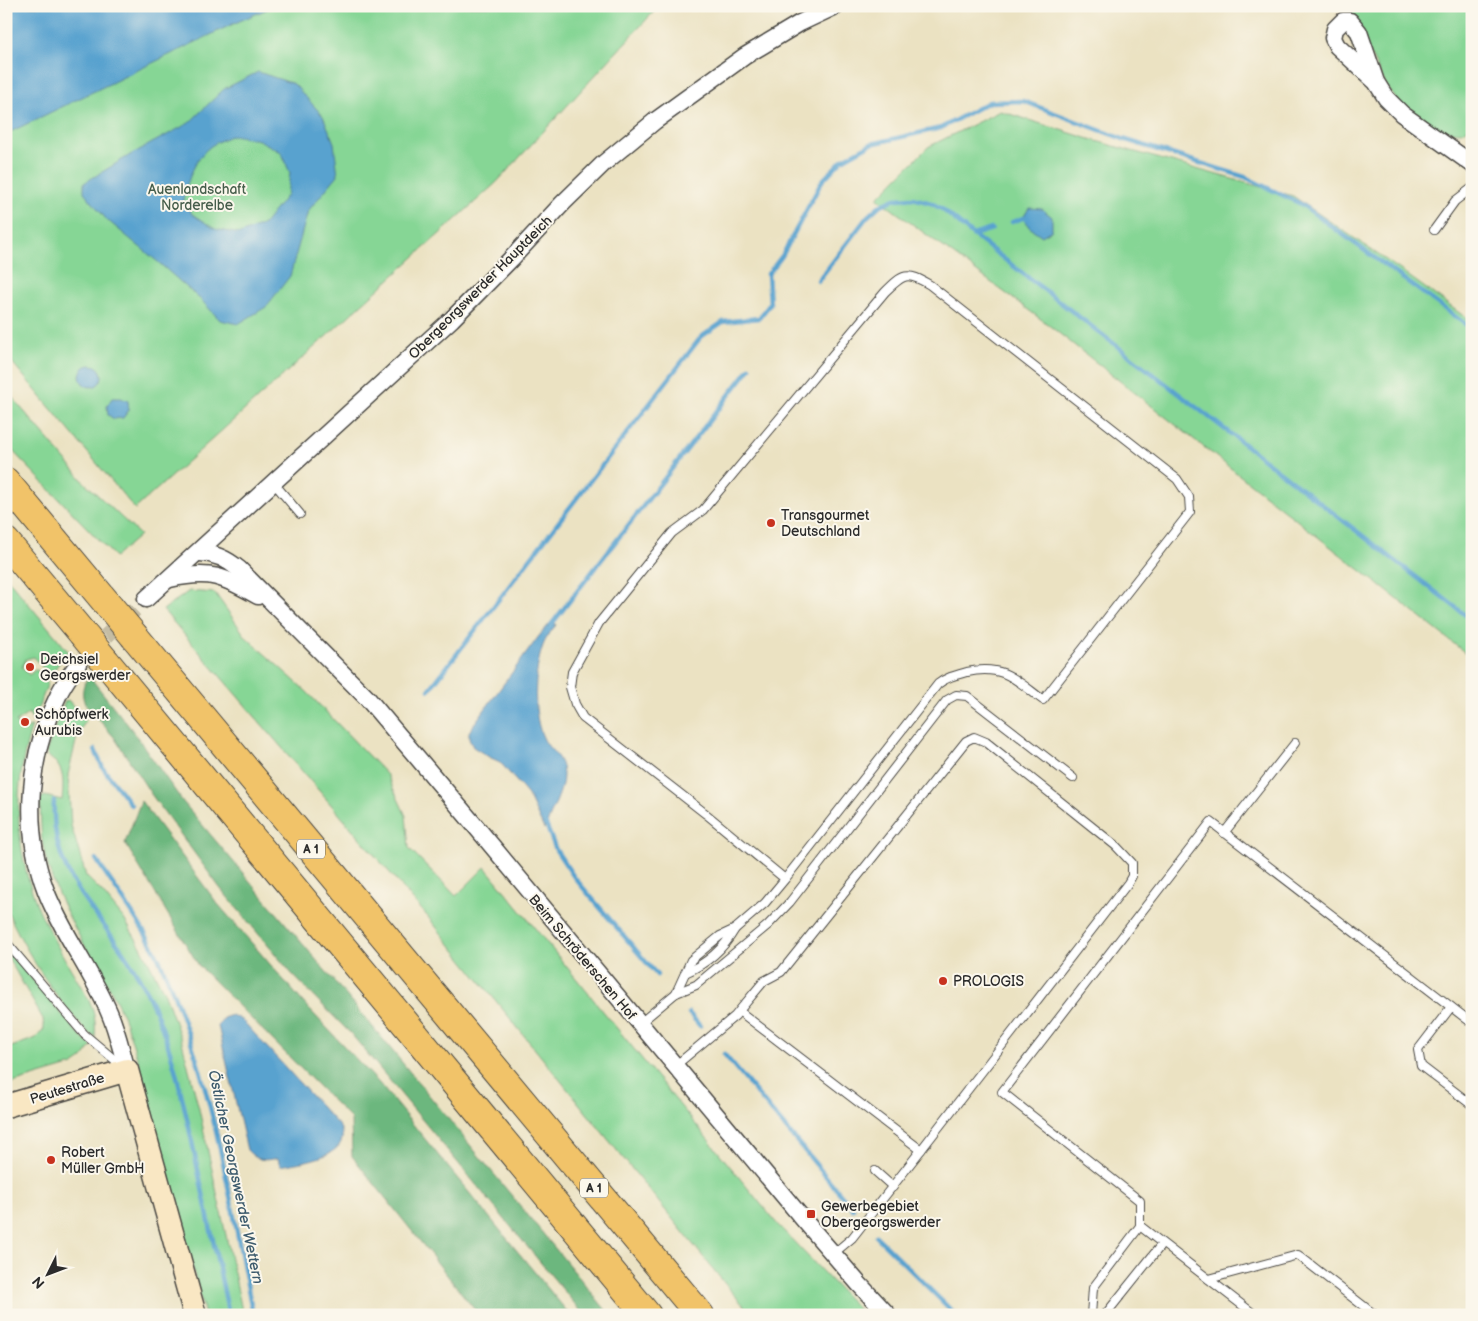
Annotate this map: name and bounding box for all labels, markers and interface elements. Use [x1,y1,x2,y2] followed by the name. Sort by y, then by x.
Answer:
[148,181,247,214] park label: Auenlandschaft Norderelbe
[405,212,556,363] street label: Obergeorgswerder Hauptdeich
[781,507,870,540] place label: Transgourmet Deutschland
[765,517,777,529] marker: Transgourmet Deutschland
[40,651,131,684] place label: Deichsiel Georgswerder
[24,661,36,673] marker: Deichsiel Georgswerder
[35,706,109,739] place label: Schöpfwerk Aurubis
[19,716,31,728] marker: Schöpfwerk Aurubis
[297,840,325,859] road number: A 1
[525,891,640,1024] street label: Beim Schröderschen Hof
[953,973,1024,990] place label: PROLOGIS
[937,975,949,987] marker: PROLOGIS
[204,1068,267,1286] water label: Östlicher Georgswerder Wettern
[28,1069,106,1108] street label: Peutestraße
[61,1144,145,1177] place label: Robert Müller GmbH
[45,1154,57,1166] marker: Robert Müller GmbH
[580,1178,608,1198] road number: A 1
[821,1198,941,1231] place label: Gewerbegebiet Obergeorgswerder
[805,1208,817,1220] marker: Gewerbegebiet Obergeorgswerder
[22,1248,72,1298] north arrow
[29,1273,49,1292] text: N

